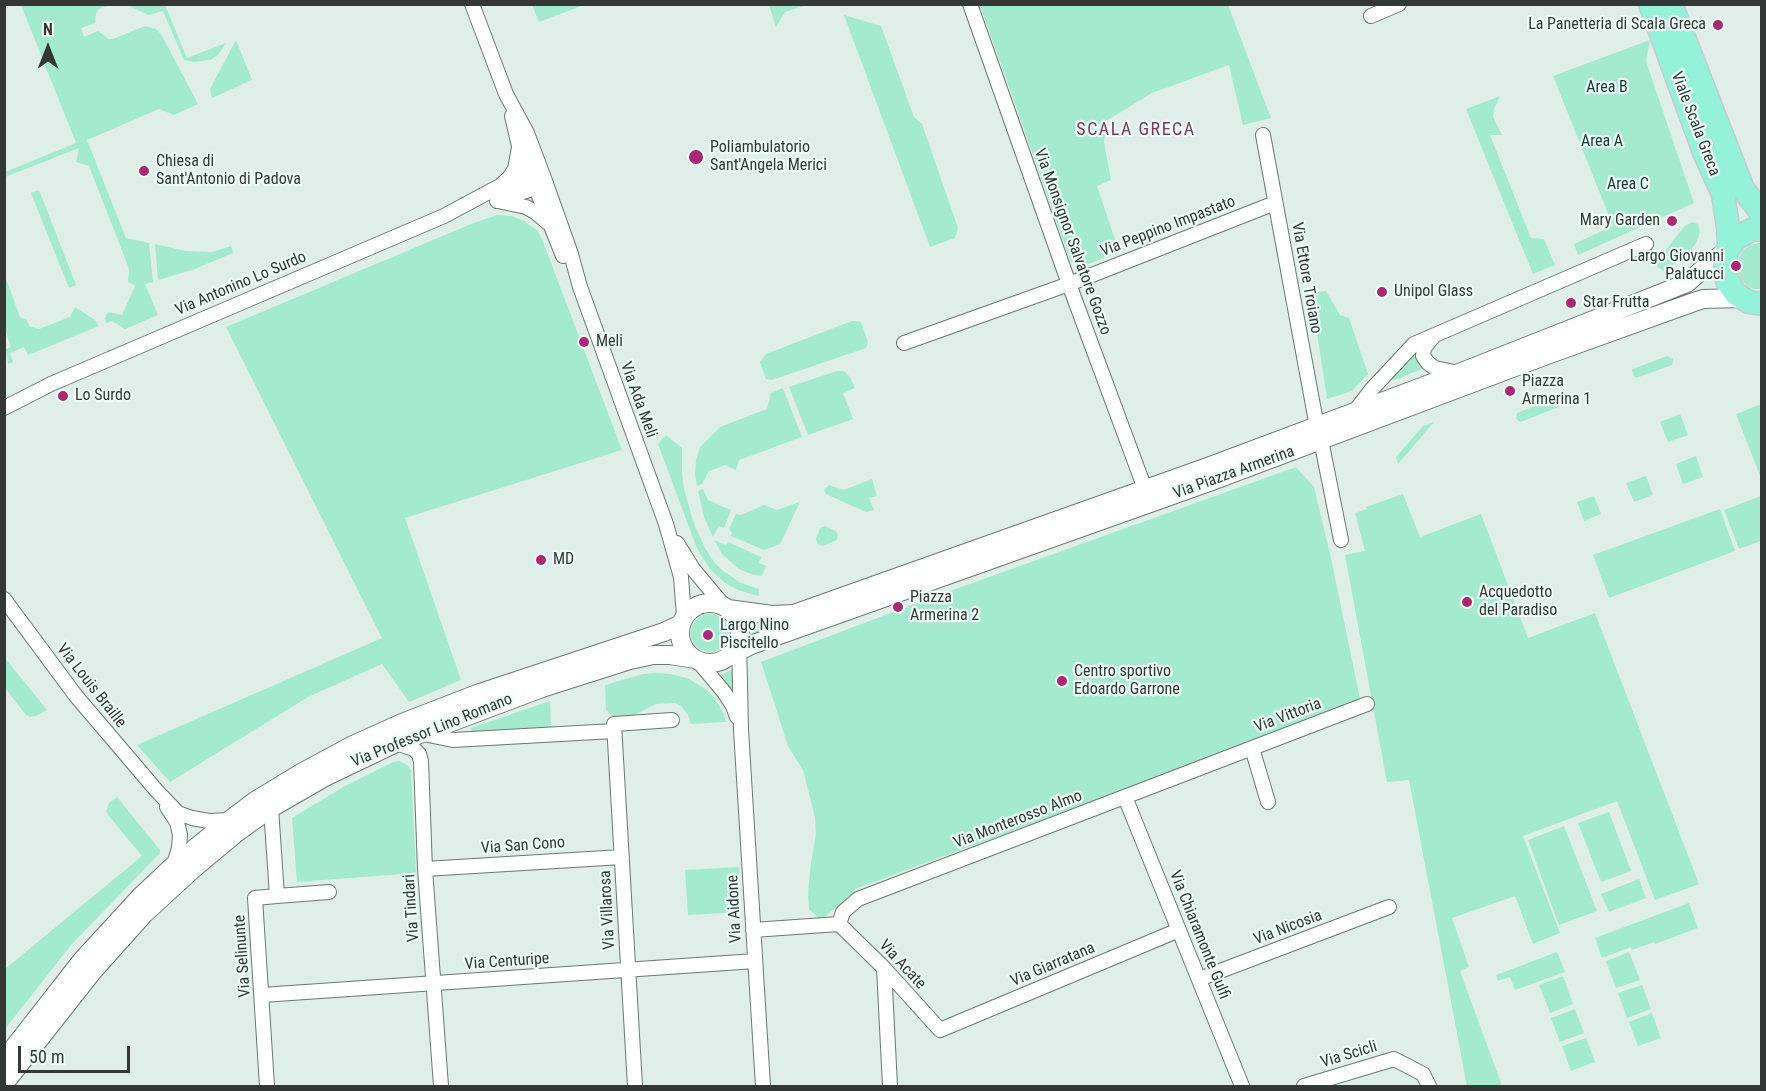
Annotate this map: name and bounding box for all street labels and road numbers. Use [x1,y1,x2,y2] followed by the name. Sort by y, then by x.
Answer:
[1666,69,1724,179] street label: Viale Scala Greca
[1029,146,1115,338] street label: Via Monsignor Salvatore Gozzo
[1098,192,1238,262] street label: Via Peppino Impastato
[1287,221,1325,335] street label: Via Ettore Troiano
[173,248,309,320] street label: Via Antonino Lo Surdo
[615,359,661,441] street label: Via Ada Meli
[1171,442,1297,504] street label: Via Piazza Armerina
[52,640,130,732] street label: Via Louis Braille
[349,690,515,772] street label: Via Professor Lino Romano
[1252,694,1324,738] street label: Via Vittoria
[951,787,1085,853] street label: Via Monterosso Almo
[480,833,566,859] street label: Via San Cono
[1164,868,1234,1002] street label: Via Chiaramonte Gulfi
[596,870,620,950] street label: Via Villarosa
[400,873,424,943] street label: Via Tindari
[724,874,746,944] street label: Via Aidone
[1251,906,1325,950] street label: Via Nicosia
[231,914,255,998] street label: Via Selinunte
[874,936,930,994] street label: Via Acate
[1008,939,1098,991] street label: Via Giarratana
[464,949,550,975] street label: Via Centuripe
[1318,1037,1380,1073] street label: Via Scicli

